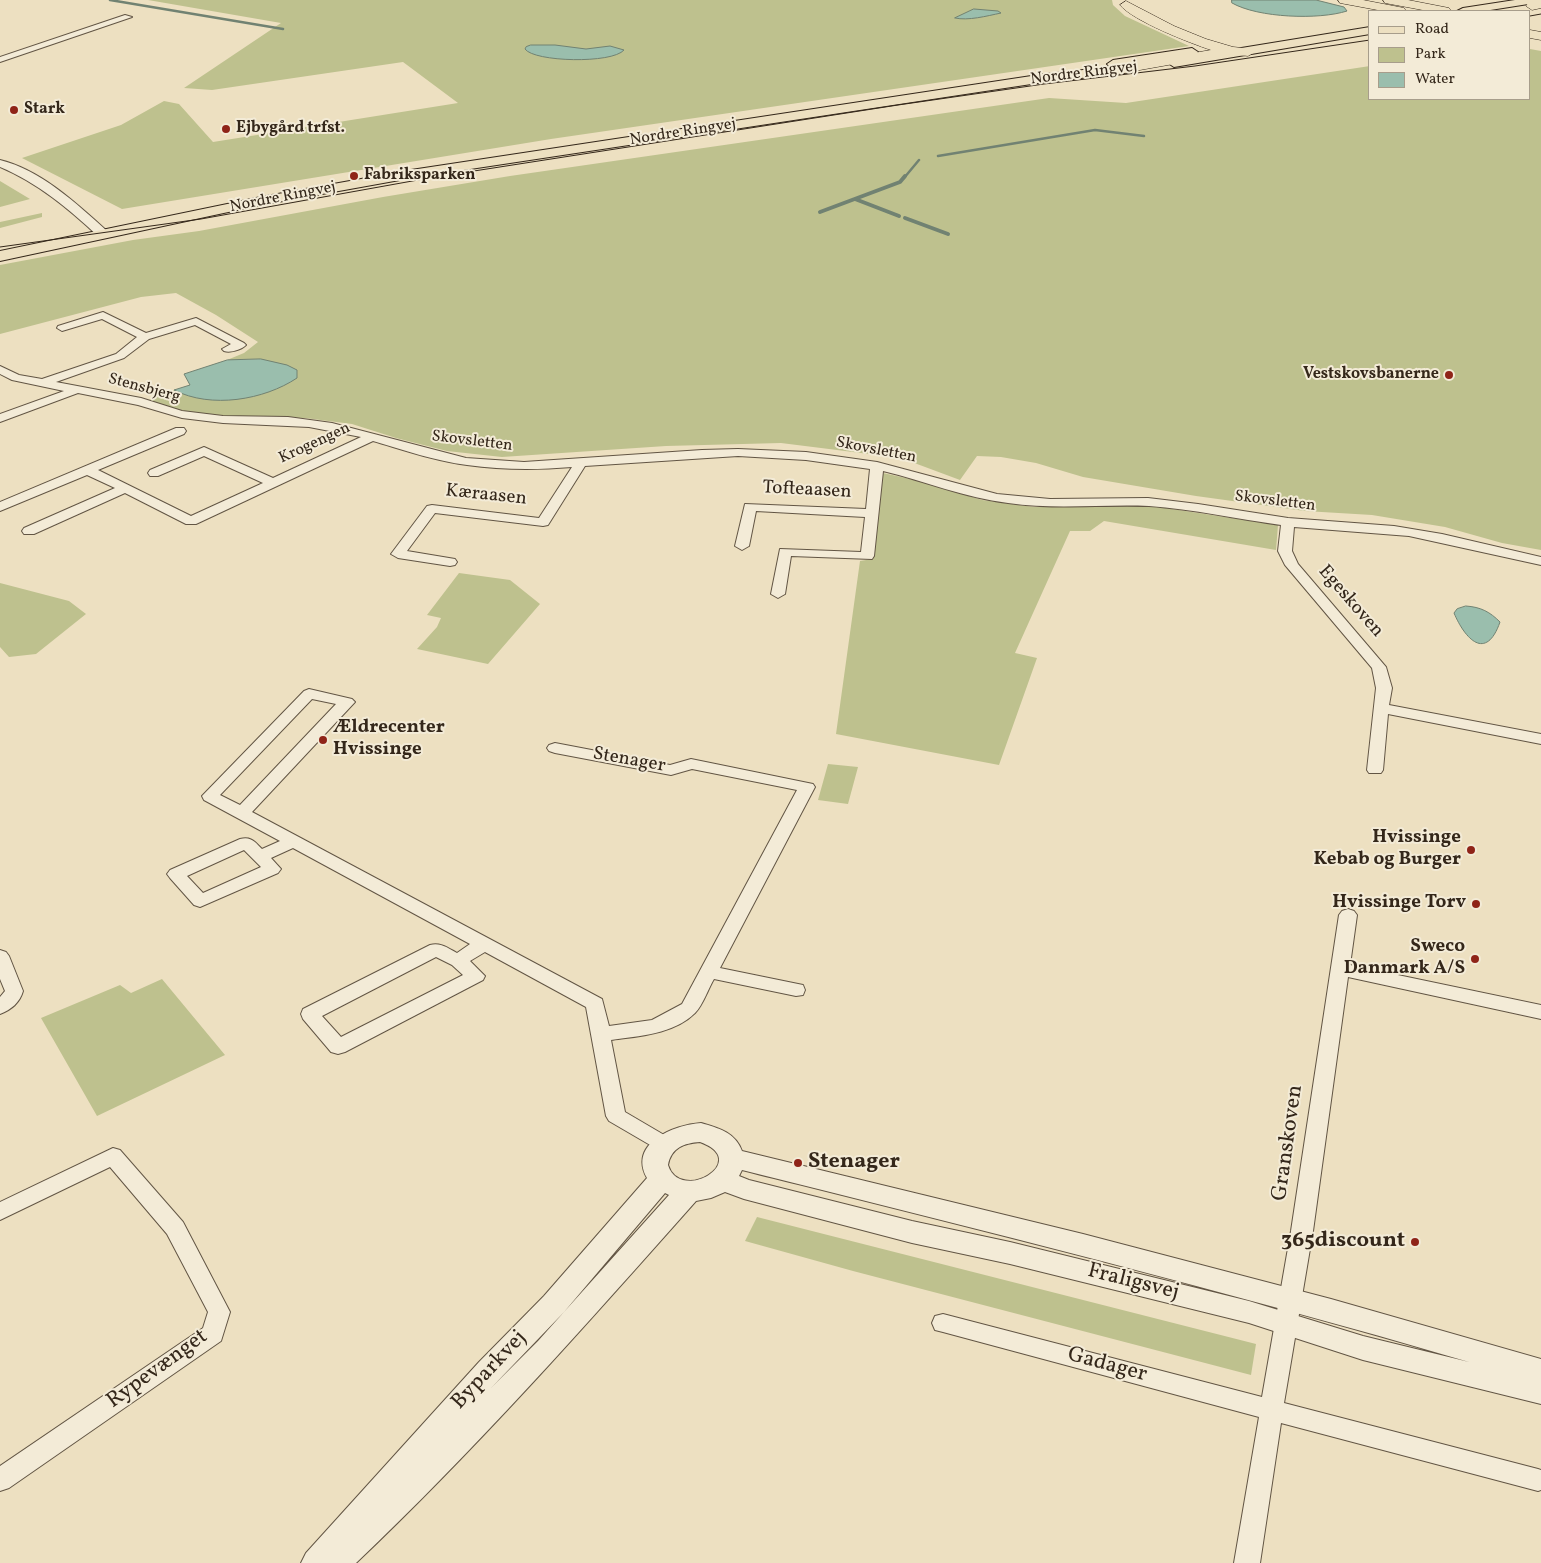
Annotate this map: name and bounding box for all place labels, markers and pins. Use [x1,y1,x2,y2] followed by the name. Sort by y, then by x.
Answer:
[24,100,65,120] place label: Stark
[8,104,20,116] marker: Stark
[236,119,345,139] place label: Ejbygård trfst.
[220,123,232,135] marker: Ejbygård trfst.
[364,166,476,186] place label: Fabriksparken
[348,170,360,182] marker: Fabriksparken
[1303,365,1439,385] place label: Vestskovsbanerne
[1443,369,1455,381] marker: Vestskovsbanerne
[333,718,445,762] place label: Ældrecenter Hvissinge
[317,734,329,746] marker: Ældrecenter Hvissinge
[1314,828,1461,872] place label: Hvissinge Kebab og Burger
[1465,844,1477,856] marker: Hvissinge Kebab og Burger
[1332,893,1466,915] place label: Hvissinge Torv
[1470,898,1482,910] marker: Hvissinge Torv
[1344,937,1465,981] place label: Sweco Danmark A/S
[1469,953,1481,965] marker: Sweco Danmark A/S
[808,1150,900,1176] place label: Stenager
[792,1157,804,1169] marker: Stenager
[1281,1229,1405,1255] place label: 365discount
[1409,1236,1421,1248] marker: 365discount

